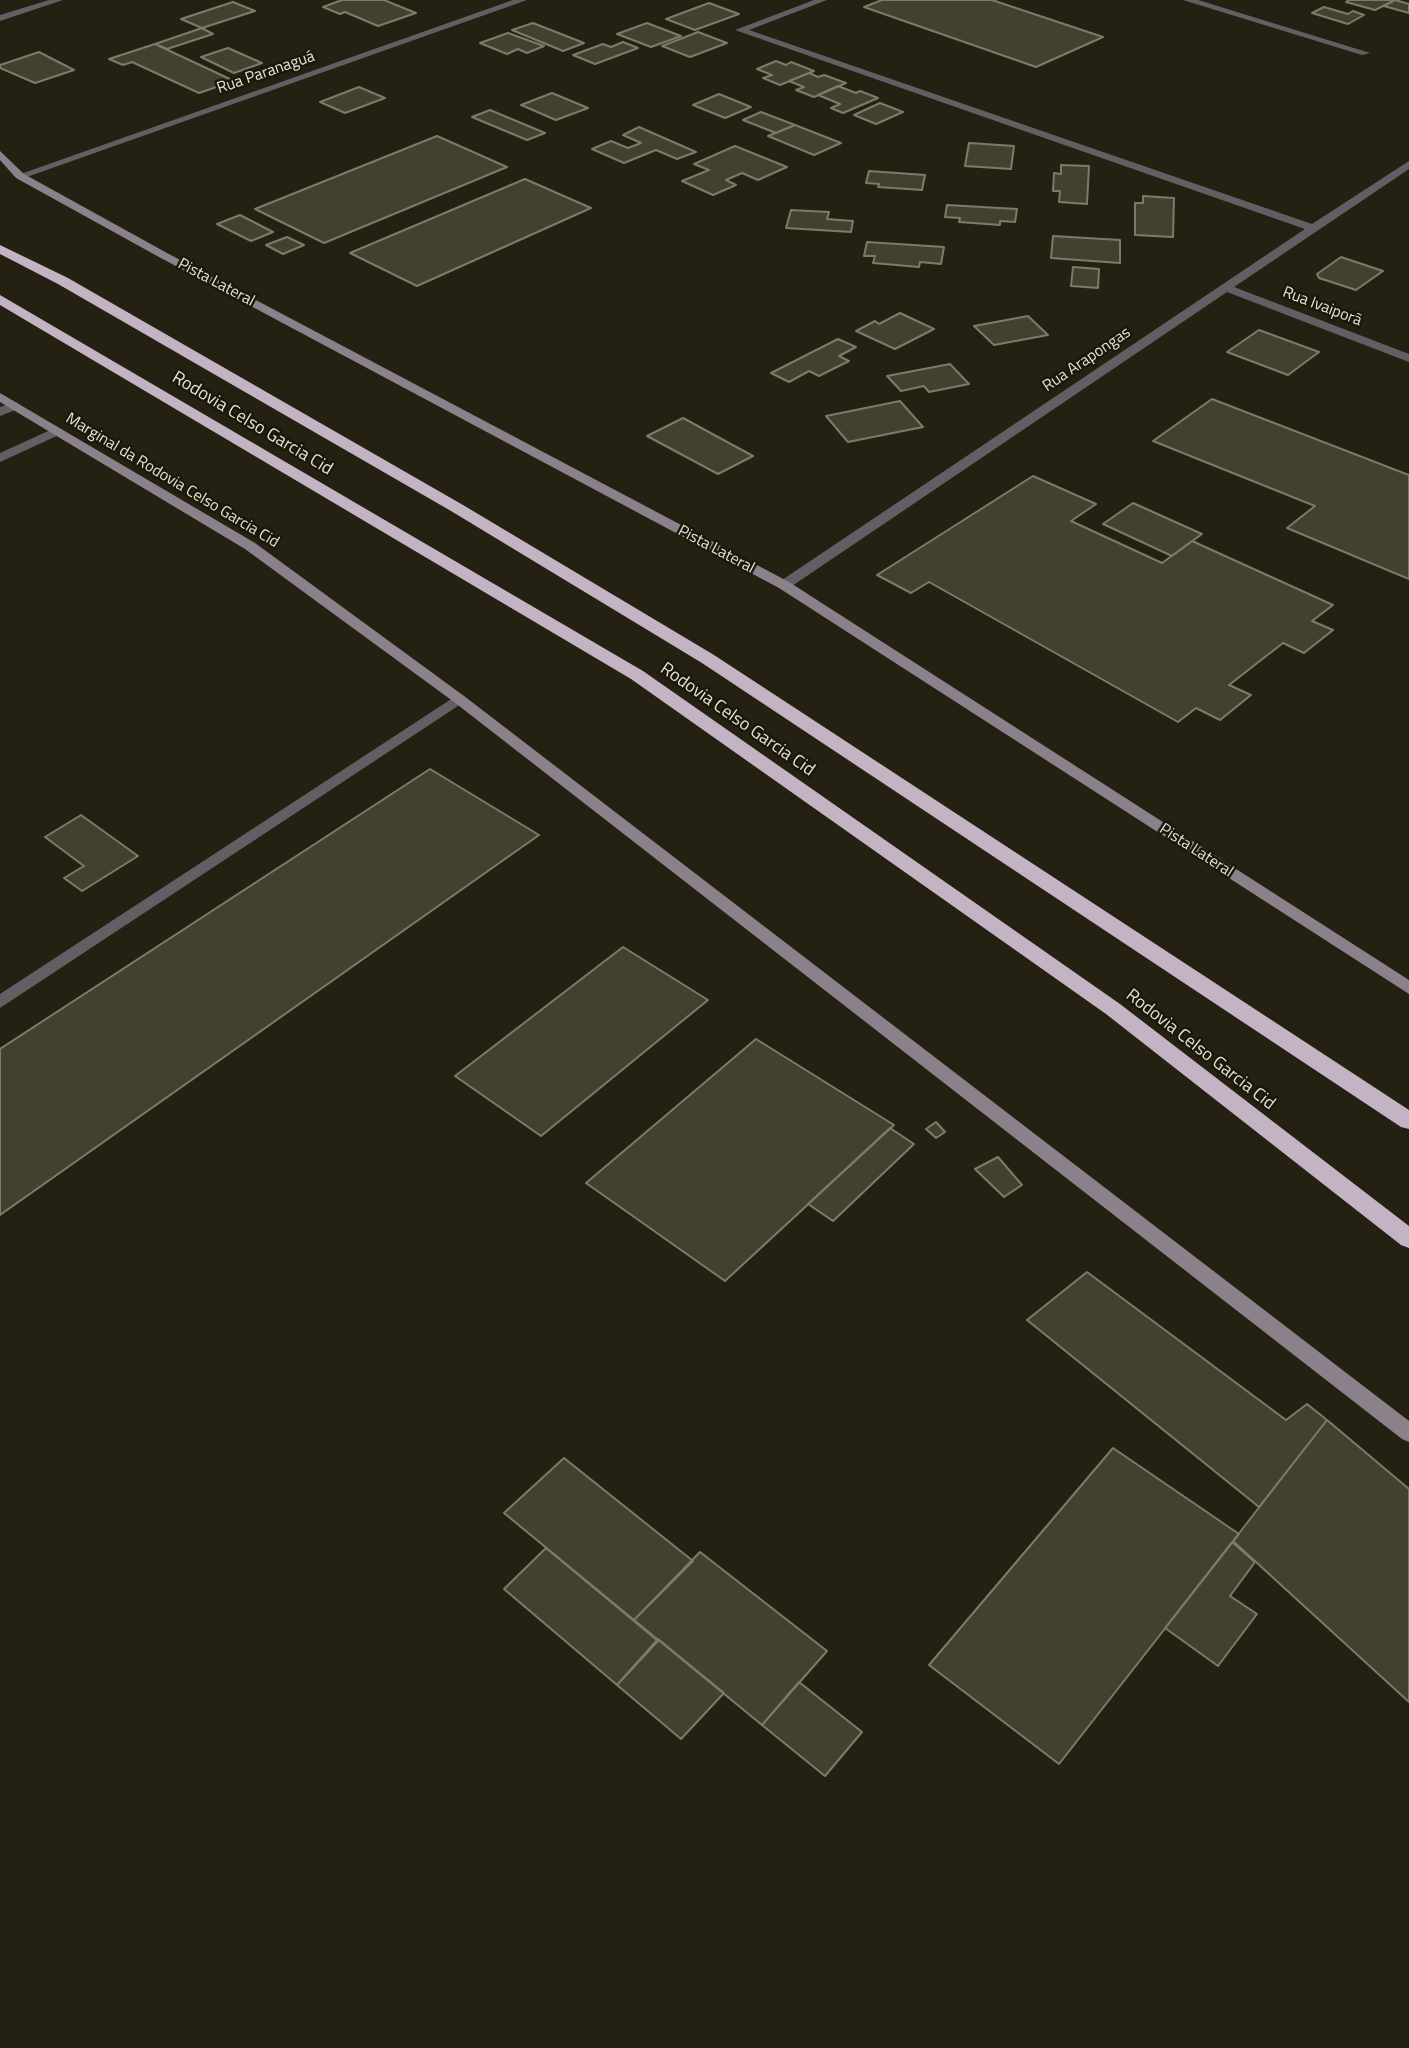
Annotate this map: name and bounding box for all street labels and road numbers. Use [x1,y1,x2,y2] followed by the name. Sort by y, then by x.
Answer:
[215,47,317,99] street label: Rua Paranaguá
[174,255,258,311] street label: Pista Lateral
[1280,283,1364,331] street label: Rua Ivaiporã
[1039,324,1135,396] street label: Rua Arapongas
[168,367,336,481] street label: Rodovia Celso Garcia Cid
[62,409,282,553] street label: Marginal da Rodovia Celso Garcia Cid
[674,522,758,578] street label: Pista Lateral
[656,658,818,782] street label: Rodovia Celso Garcia Cid
[1155,820,1237,882] street label: Pista Lateral
[1121,985,1279,1115] street label: Rodovia Celso Garcia Cid

